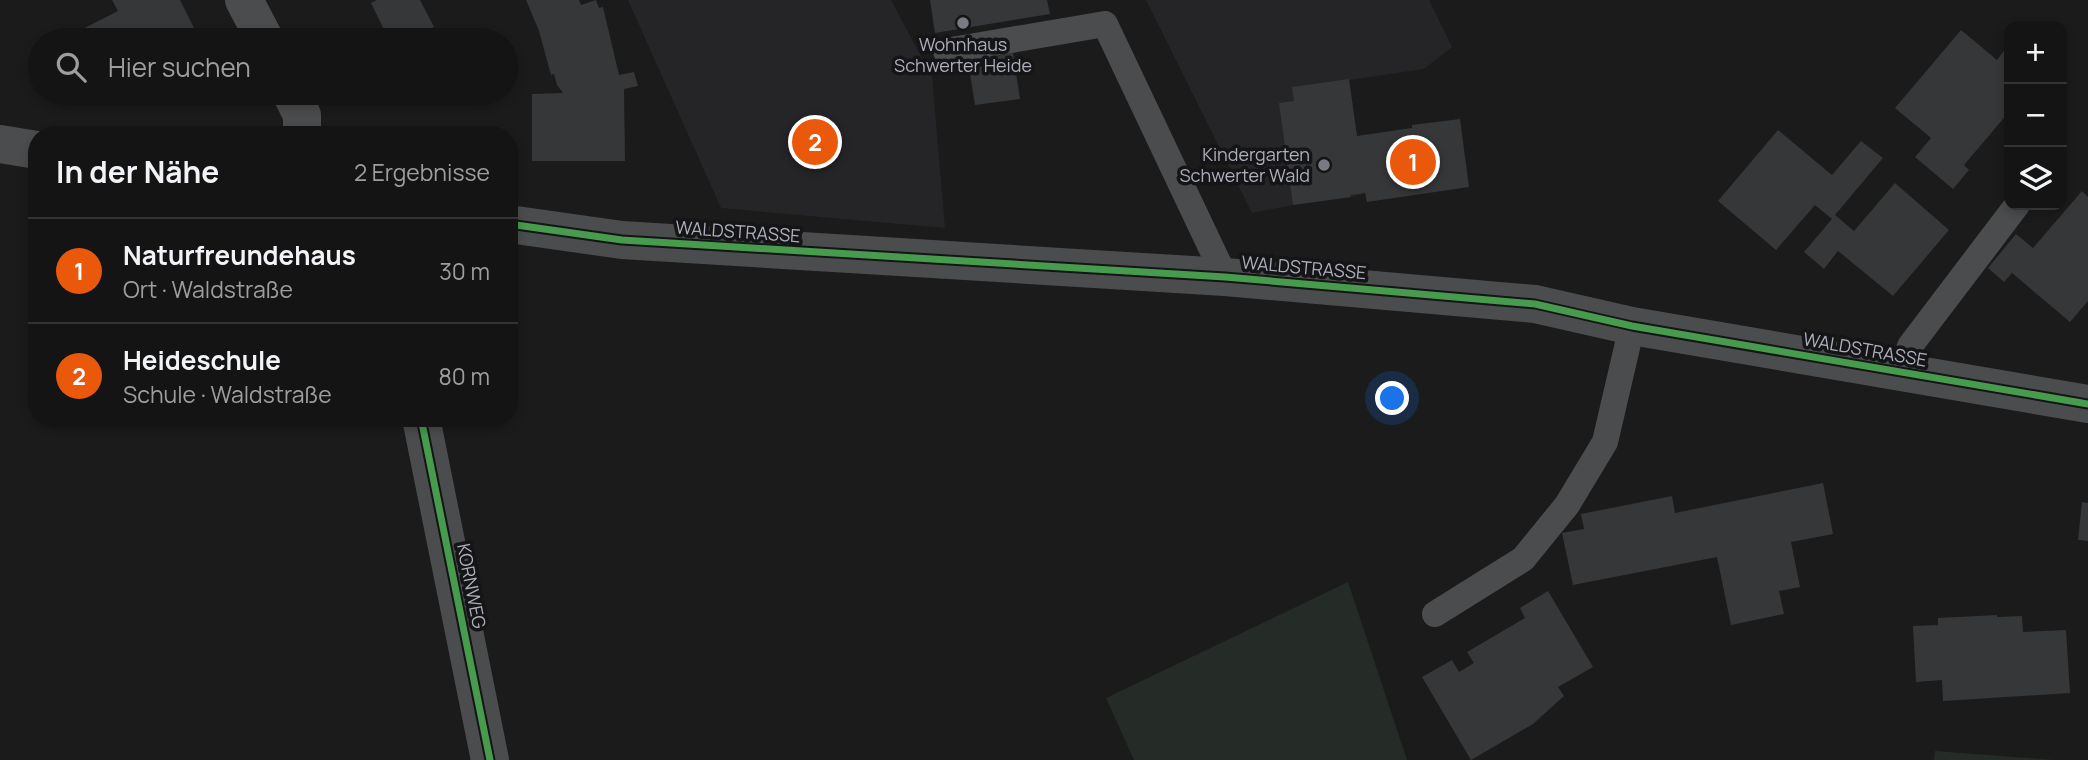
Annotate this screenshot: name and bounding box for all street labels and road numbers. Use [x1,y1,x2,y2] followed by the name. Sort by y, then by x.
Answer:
[675,215,801,247] street label: WALDSTRASSE
[1241,250,1368,284] street label: WALDSTRASSE
[1801,326,1929,372] street label: WALDSTRASSE
[452,541,492,631] street label: KORNWEG

